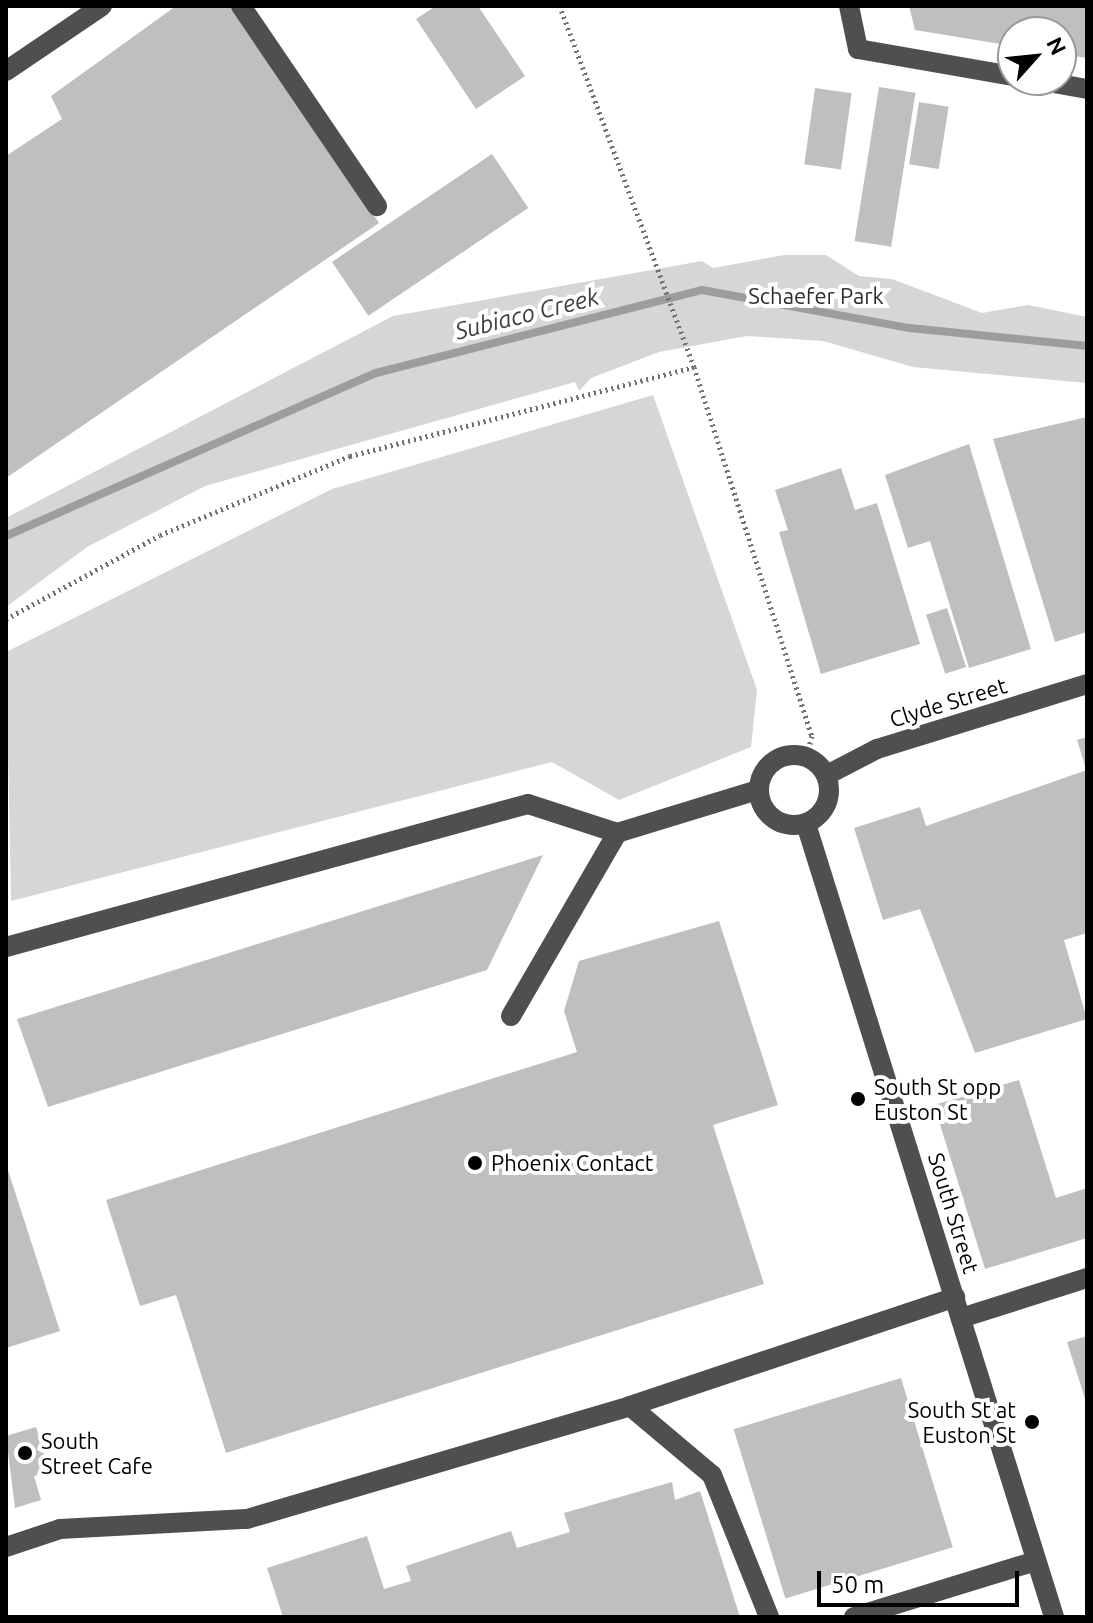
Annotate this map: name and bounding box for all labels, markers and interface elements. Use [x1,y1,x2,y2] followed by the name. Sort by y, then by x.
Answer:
[997,16,1077,96] north arrow
[1042,33,1072,59] text: N
[452,282,602,346] water label: Subiaco Creek
[748,283,884,309] park label: Schaefer Park
[886,672,1010,732] street label: Clyde Street
[874,1073,1001,1124] place label: South St opp Euston St
[849,1090,867,1108] marker: South St opp Euston St
[491,1150,653,1176] place label: Phoenix Contact
[923,1150,985,1276] street label: South Street
[466,1154,484,1172] marker: Phoenix Contact
[908,1396,1016,1448] place label: South St at Euston St
[1023,1413,1041,1431] marker: South St at Euston St
[41,1427,153,1478] place label: South Street Cafe
[16,1444,34,1462] marker: South Street Cafe
[821,1555,1023,1605] scale bar
[831,1571,884,1598] text: 50 m

